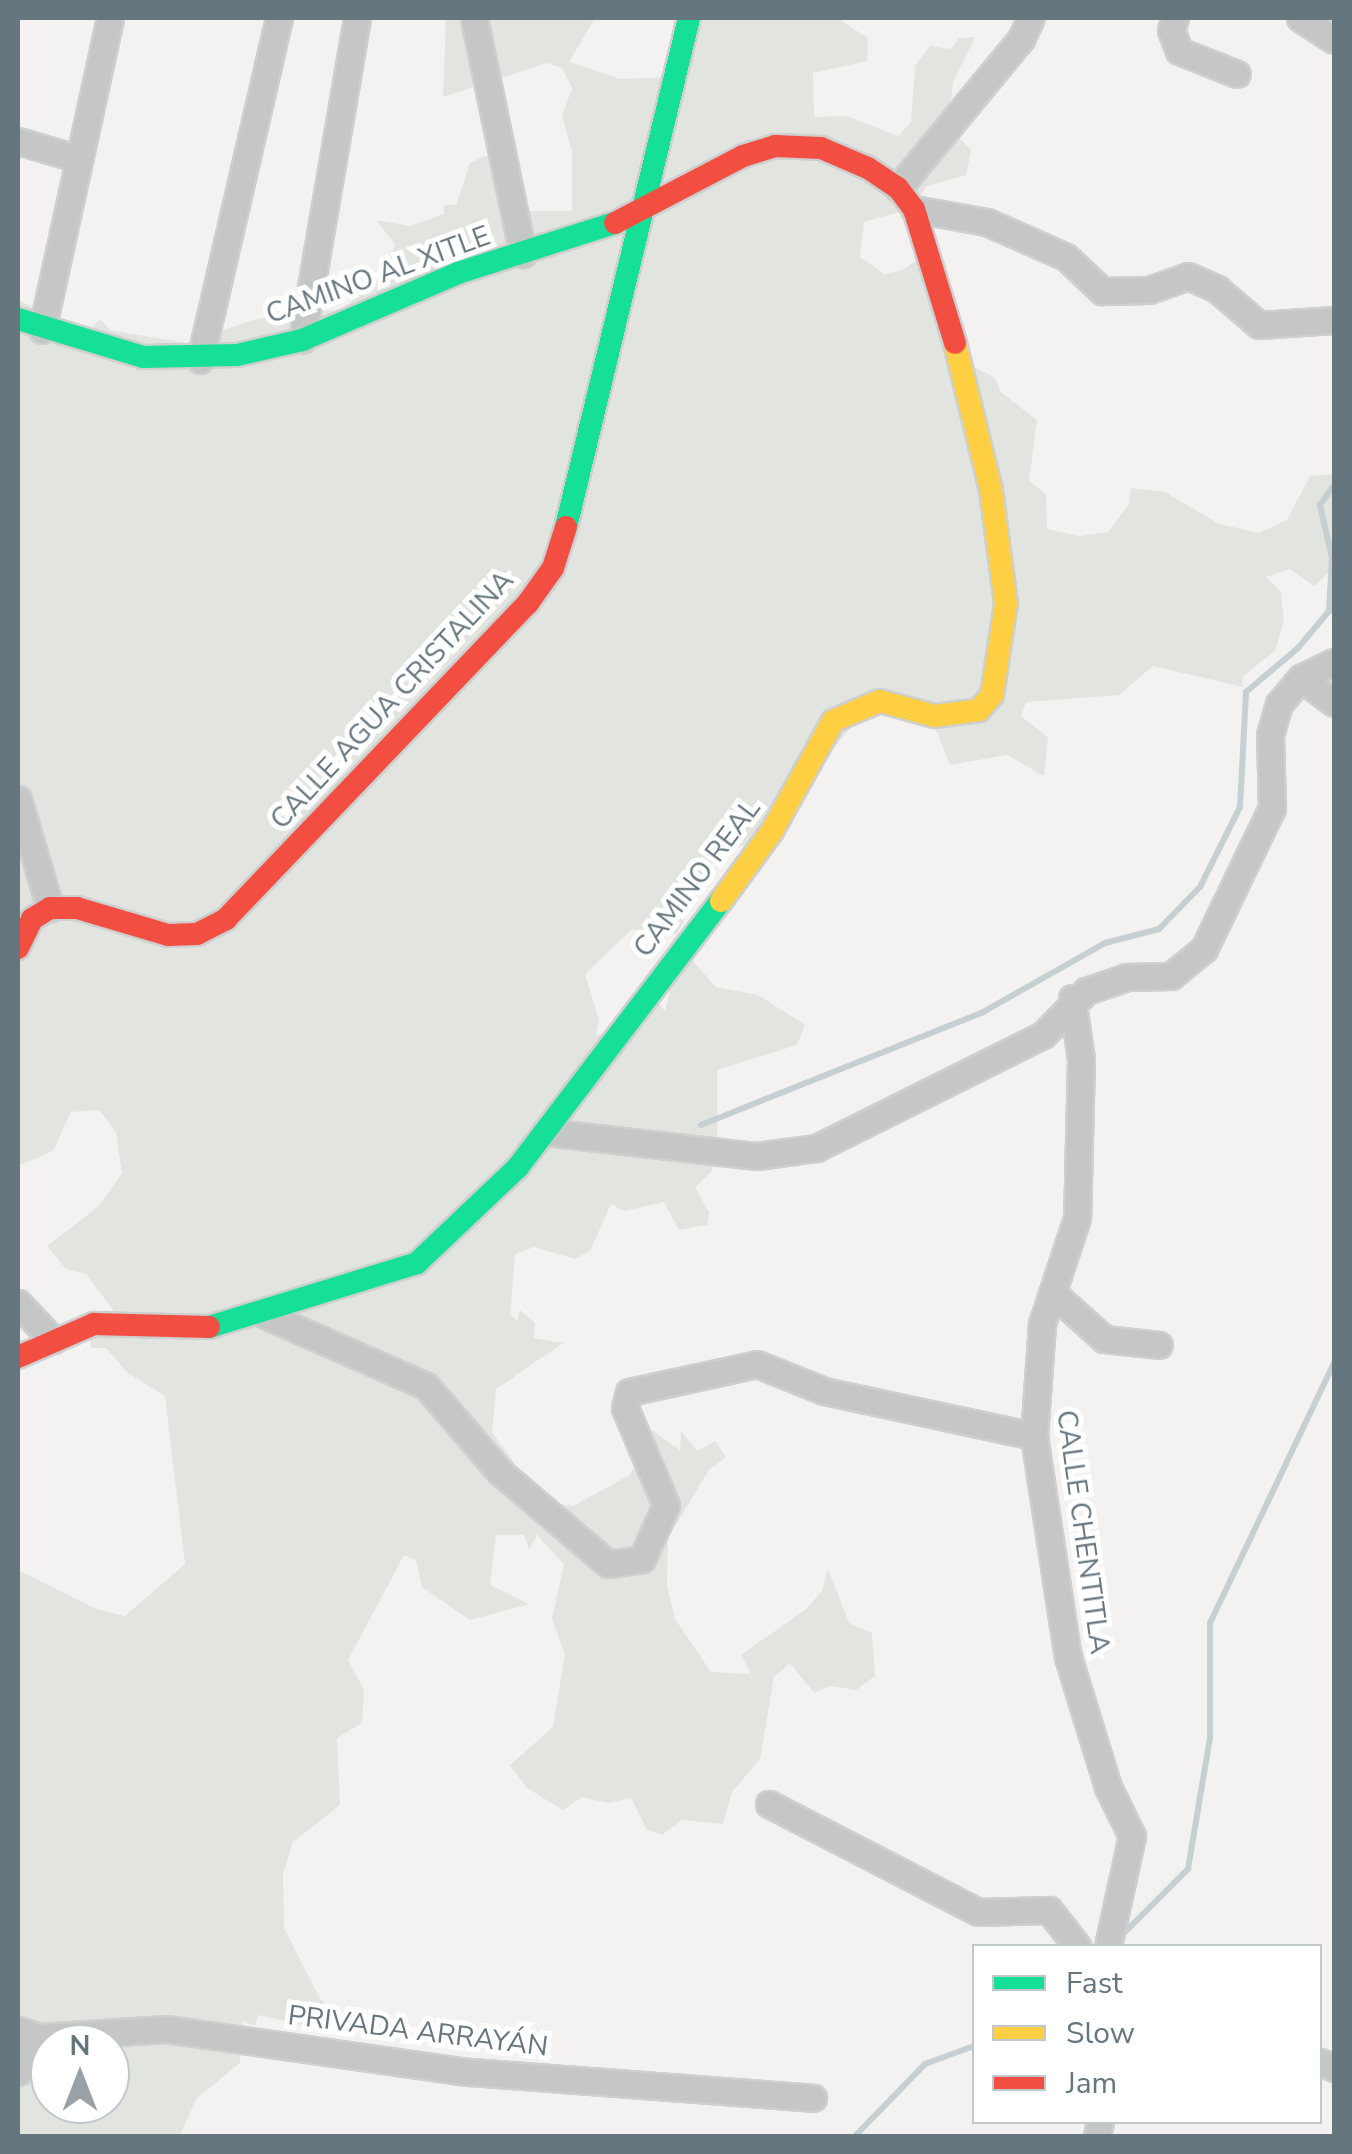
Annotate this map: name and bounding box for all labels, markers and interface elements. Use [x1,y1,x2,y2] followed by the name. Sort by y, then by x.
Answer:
[261,219,495,331] street label: CAMINO AL XITLE
[263,564,521,836] street label: CALLE AGUA CRISTALINA
[627,792,767,964] street label: CAMINO REAL
[1049,1408,1117,1656] street label: CALLE CHENTITLA
[972,1944,1322,2124] legend
[1066,1963,1123,2004] text: Fast
[286,1998,550,2064] street label: PRIVADA ARRAYÁN
[1066,2013,1135,2054] text: Slow
[30,2024,130,2124] north arrow
[70,2027,90,2065] text: N
[1066,2063,1117,2104] text: Jam

